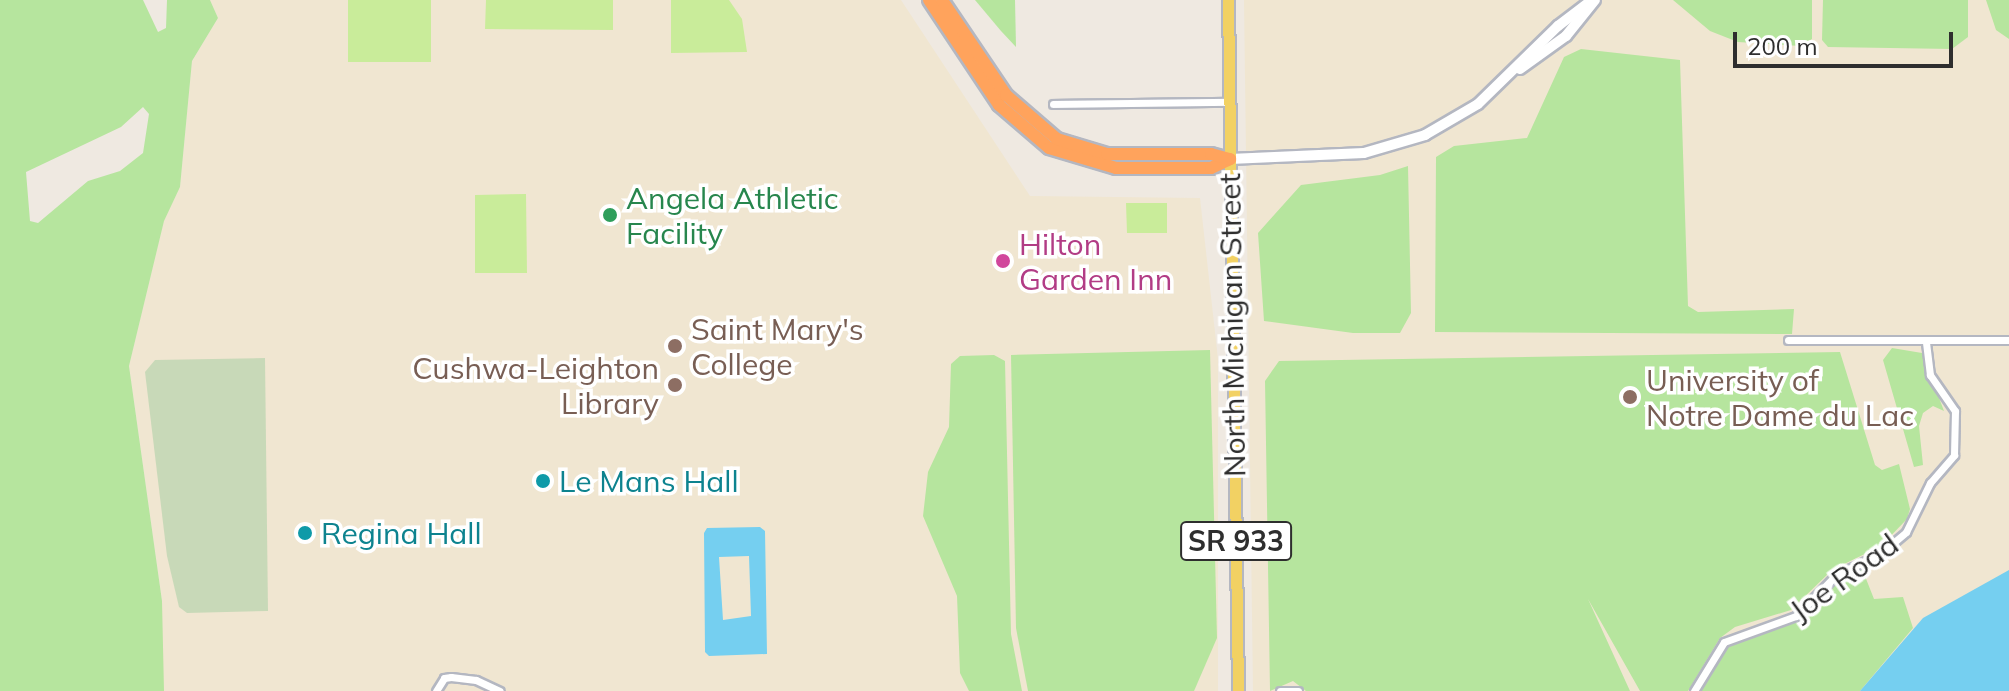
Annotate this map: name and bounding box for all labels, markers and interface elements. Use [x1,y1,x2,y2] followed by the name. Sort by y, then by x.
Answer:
[1737,16,1957,66] scale bar
[1747,31,1818,61] text: 200 m
[1211,173,1253,477] street label: North Michigan Street
[626,180,839,250] place label: Angela Athletic Facility
[601,206,619,224] marker: Angela Athletic Facility
[1019,226,1172,296] place label: Hilton Garden Inn
[994,252,1012,270] marker: Hilton Garden Inn
[691,311,864,382] place label: Saint Mary's College
[666,337,684,355] marker: Saint Mary's College
[412,350,659,420] place label: Cushwa-Leighton Library
[1646,362,1914,432] place label: University of Notre Dame du Lac
[666,376,684,394] marker: Cushwa-Leighton Library
[1621,388,1639,406] marker: University of Notre Dame du Lac
[559,463,739,499] place label: Le Mans Hall
[534,472,552,490] marker: Le Mans Hall
[321,515,482,551] place label: Regina Hall
[1180,517,1292,565] road number: SR 933
[296,524,314,542] marker: Regina Hall
[1783,526,1905,628] street label: Joe Road

